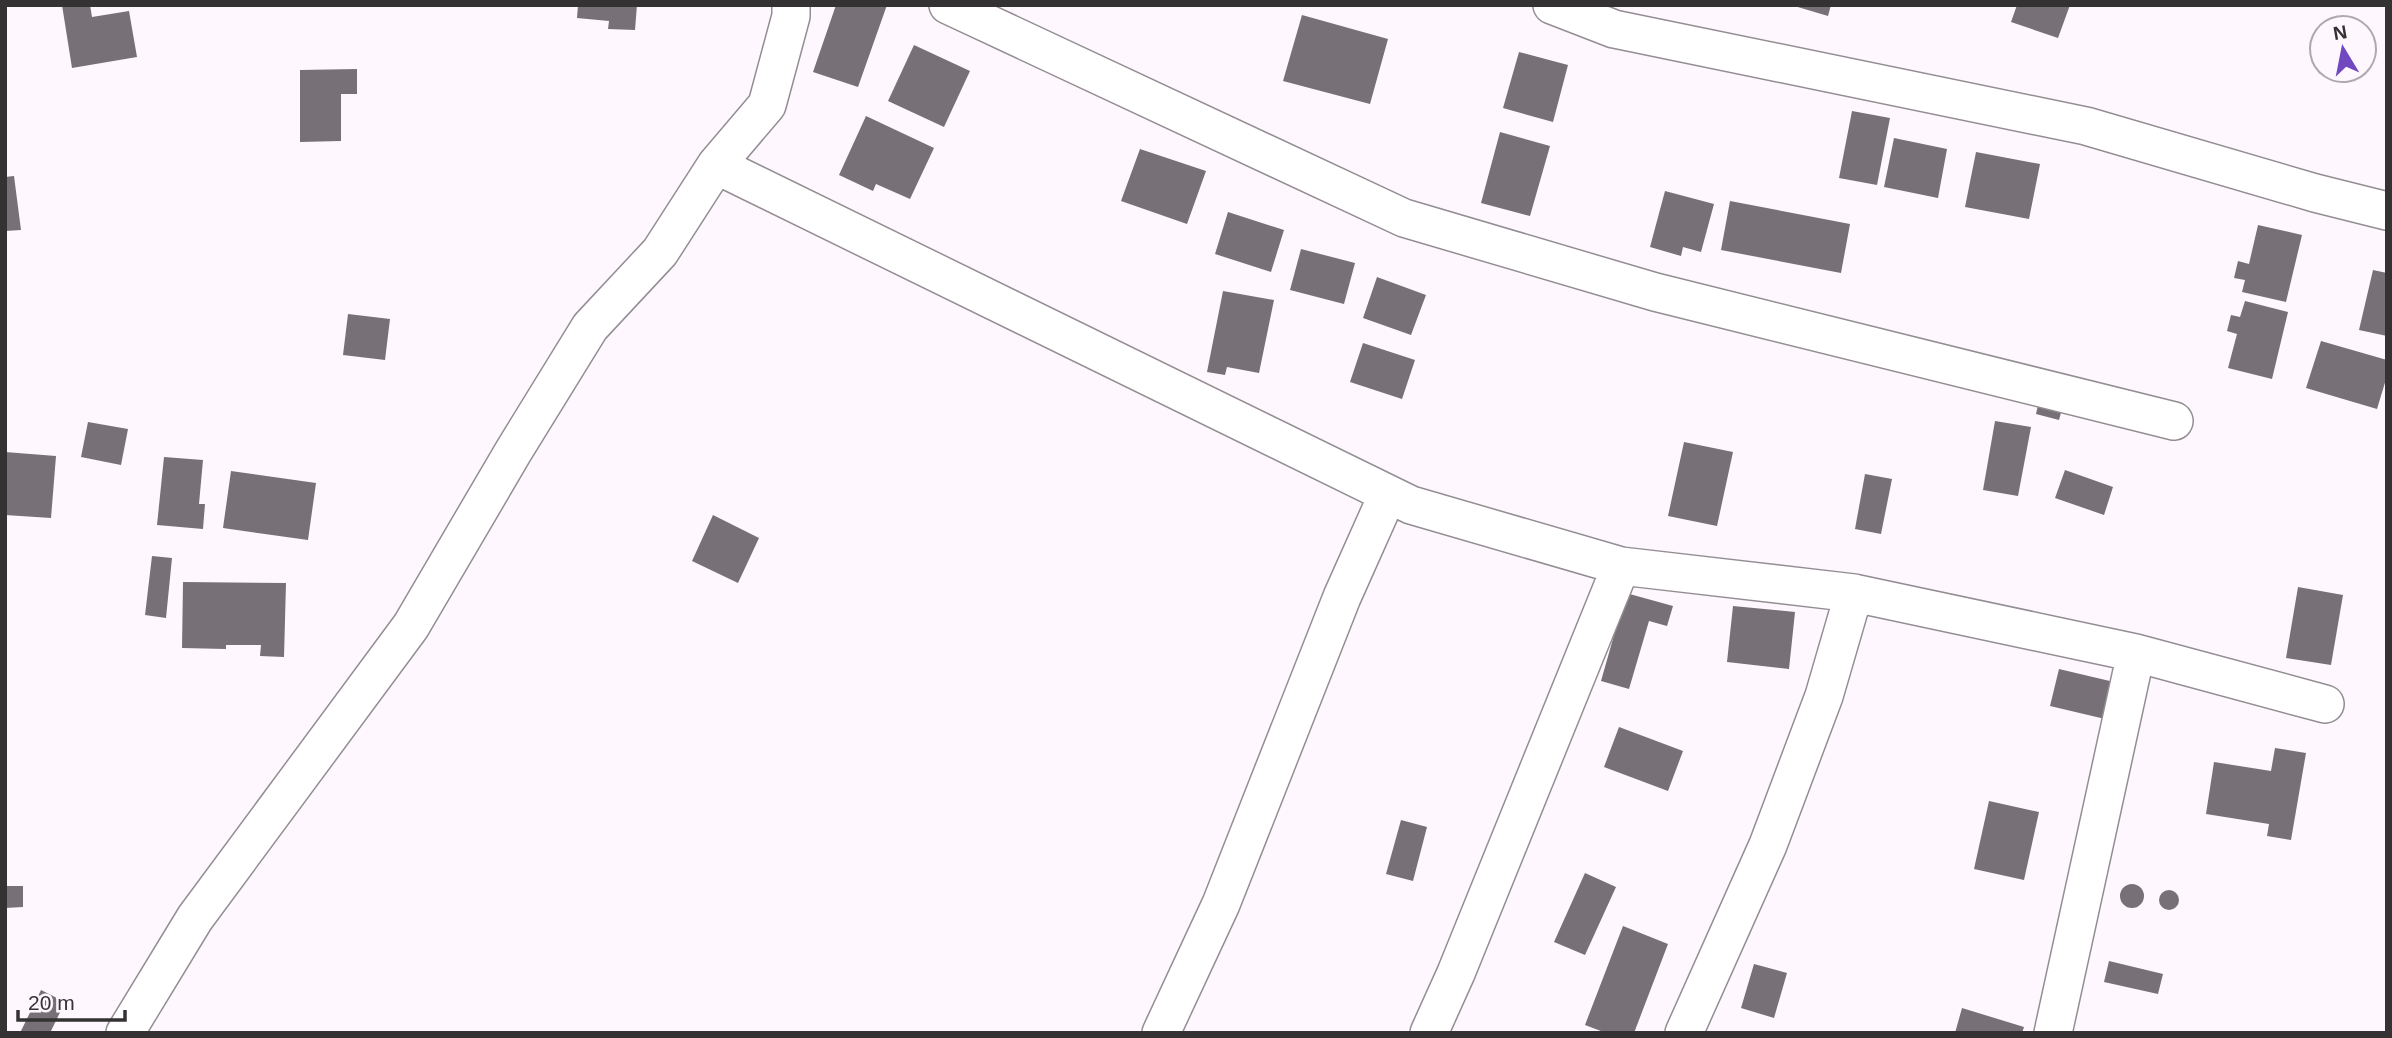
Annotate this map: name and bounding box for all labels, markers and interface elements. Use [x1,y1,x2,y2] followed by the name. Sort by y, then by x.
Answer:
[2308,14,2378,84] north arrow
[2332,21,2349,44] text: N
[18,978,124,1022] scale bar
[28,991,75,1014] text: 20 m

